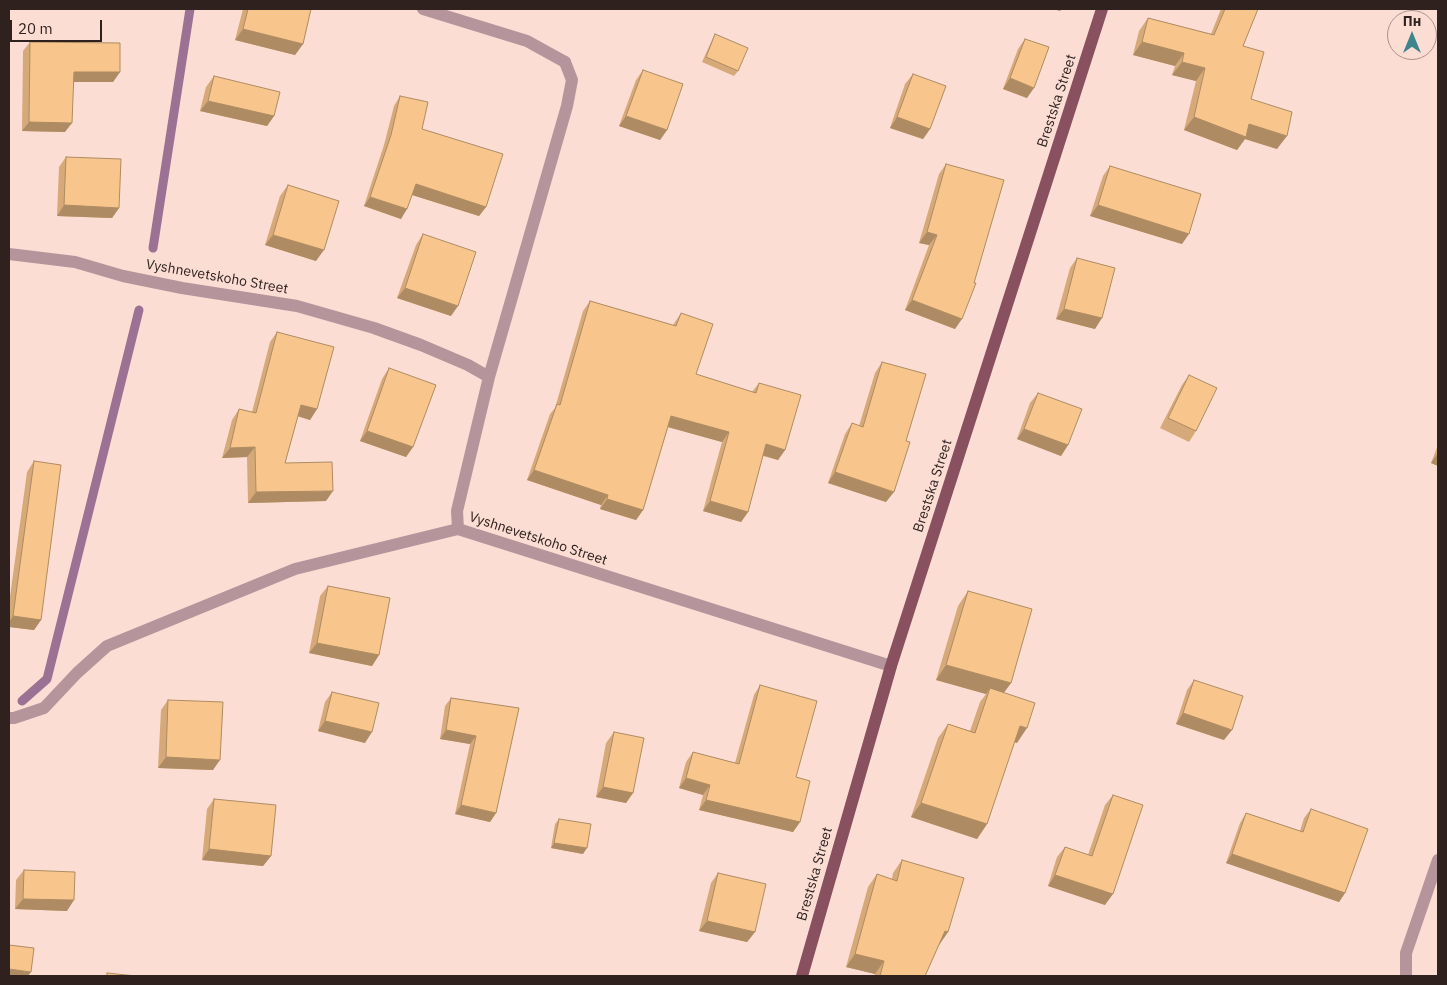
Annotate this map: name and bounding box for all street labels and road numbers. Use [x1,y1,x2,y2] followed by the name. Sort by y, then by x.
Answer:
[1034,52,1080,150] street label: Brestska Street
[144,256,290,298] street label: Vyshnevetskoho Street
[910,437,956,535] street label: Brestska Street
[467,509,609,569] street label: Vyshnevetskoho Street
[794,825,836,923] street label: Brestska Street

